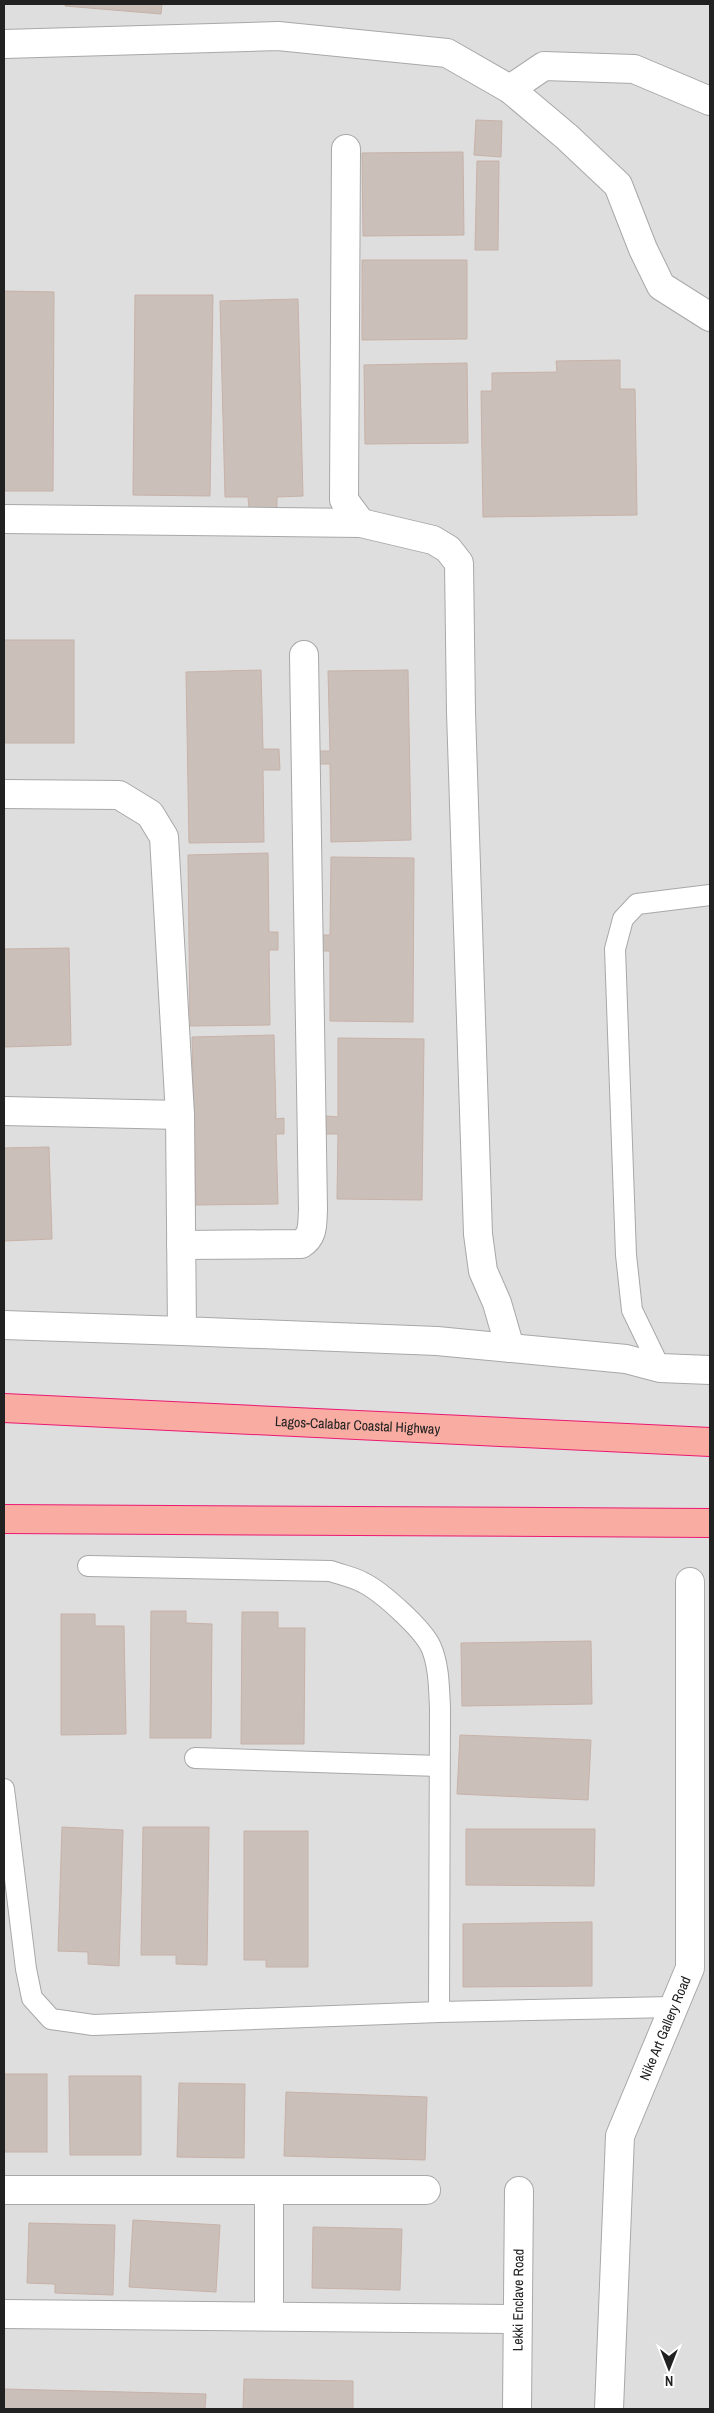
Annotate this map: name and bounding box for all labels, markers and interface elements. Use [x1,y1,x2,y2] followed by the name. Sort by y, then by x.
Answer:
[275,1412,441,1438] street label: Lagos-Calabar Coastal Highway
[635,1973,695,2083] street label: Nike Art Gallery Road
[509,2249,527,2351] street label: Lekki Enclave Road
[644,2343,694,2393] north arrow
[665,2372,673,2390] text: N

